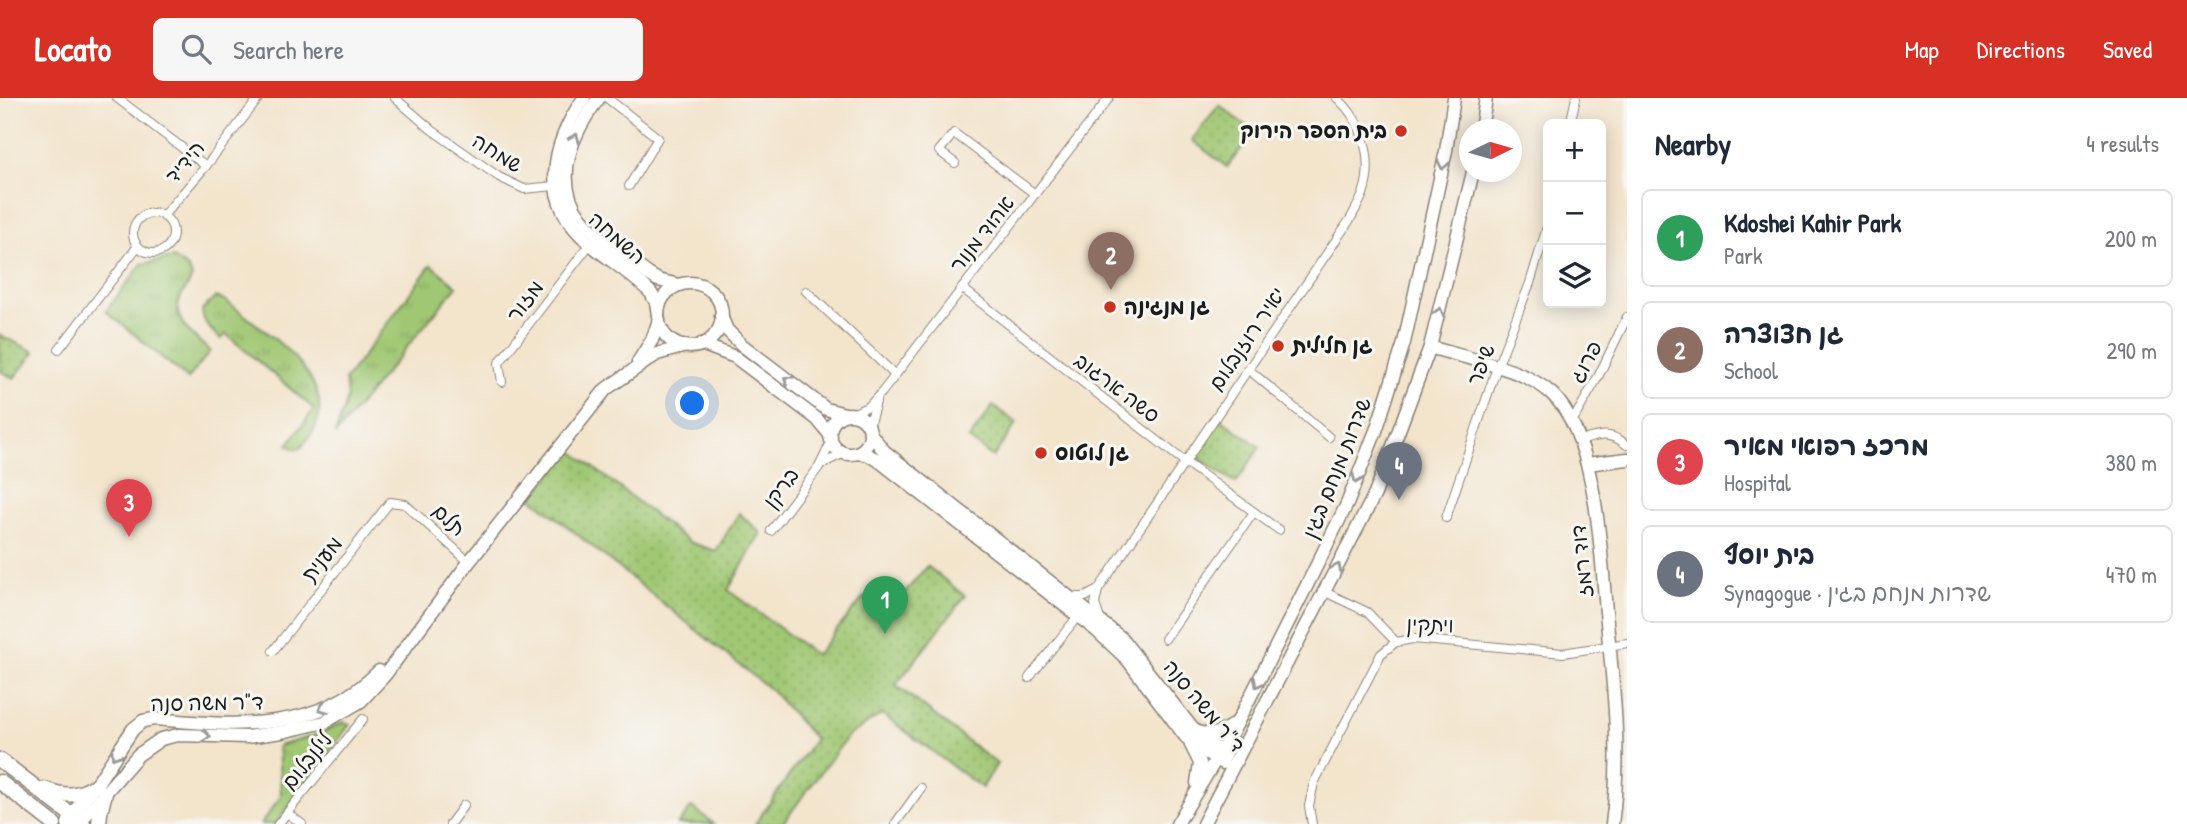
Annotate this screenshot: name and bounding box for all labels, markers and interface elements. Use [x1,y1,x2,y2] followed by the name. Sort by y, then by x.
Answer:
[153,18,643,81] search box
[35,27,111,71] text: Locato
[177,30,215,68] icon: search
[233,32,344,67] text: Search here
[1905,33,1939,65] text: Map
[1977,33,2065,65] text: Directions
[2103,33,2152,65] text: Saved
[1240,116,1387,145] place label: בית הספר הירוק
[1459,119,1522,182] north arrow
[1543,119,1606,308] map controls
[1543,119,1606,182] button: +
[1393,123,1409,139] marker: בית הספר הירוק
[1655,124,1731,164] text: Nearby
[466,126,528,179] street label: שמחה
[2086,128,2159,159] text: 4 results
[567,133,581,146] one-way arrow
[158,134,211,189] street label: הידיד
[1437,159,1451,171] one-way arrow
[1543,182,1606,245] button: −
[943,189,1021,278] street label: אהוד מנור
[582,205,652,271] street label: השמחה
[1724,205,1901,240] text: Kdoshei Kahir Park
[1676,223,1684,254] text: 1
[2105,223,2157,254] text: 200 m
[1088,232,1134,290] pin: 2
[1724,240,1762,271] text: Park
[1543,245,1606,308] button: layers
[499,274,550,328] street label: מזור
[1201,281,1292,396] street label: יאיר רוזנבלום
[1124,292,1210,321] place label: גן מנגינה
[1102,299,1118,315] marker: גן מנגינה
[1431,306,1445,318] one-way arrow
[1724,316,1844,351] text: גן חצוצרה
[1290,331,1373,360] place label: גן חלילית
[1562,335,1609,388] street label: פרוג
[1675,335,1685,366] text: 2
[2107,335,2157,366] text: 290 m
[1270,338,1286,354] marker: גן חלילית
[1459,340,1502,390] street label: שיפר
[1069,346,1166,429] street label: סשה ארגוב
[1724,355,1778,386] text: School
[783,375,795,388] one-way arrow
[675,386,709,420] your location
[1295,393,1378,543] street label: שדרות מנחם בגין
[1724,428,1929,463] text: מרכז רפואי מאיר
[1055,438,1130,467] place label: גן לוטוס
[1376,442,1422,500] pin: 4
[1033,445,1049,461] marker: גן לוטוס
[1675,447,1685,478] text: 3
[2106,447,2157,478] text: 380 m
[756,461,805,514] street label: ברקן
[1724,467,1791,498] text: Hospital
[1352,472,1366,484] one-way arrow
[106,479,152,537] pin: 3
[426,497,472,543] street label: תלם
[1563,523,1600,599] street label: דוד רמז
[294,530,349,588] street label: מענית
[1724,537,1815,572] text: בית יוסף
[1676,559,1684,590] text: 4
[2106,559,2157,590] text: 470 m
[1329,563,1342,575] one-way arrow
[862,576,908,634] pin: 1
[1724,577,1991,608] text: Synagogue · שדרות מנחם בגין
[1406,610,1454,639] street label: ויתקין
[1157,653,1252,758] street label: ד"ר משה סנה
[1252,676,1266,688] one-way arrow
[150,687,264,718] street label: ד"ר משה סנה
[318,700,330,714] one-way arrow
[274,725,339,796] street label: לילנבלום
[201,728,212,743] one-way arrow
[110,748,123,761] one-way arrow

